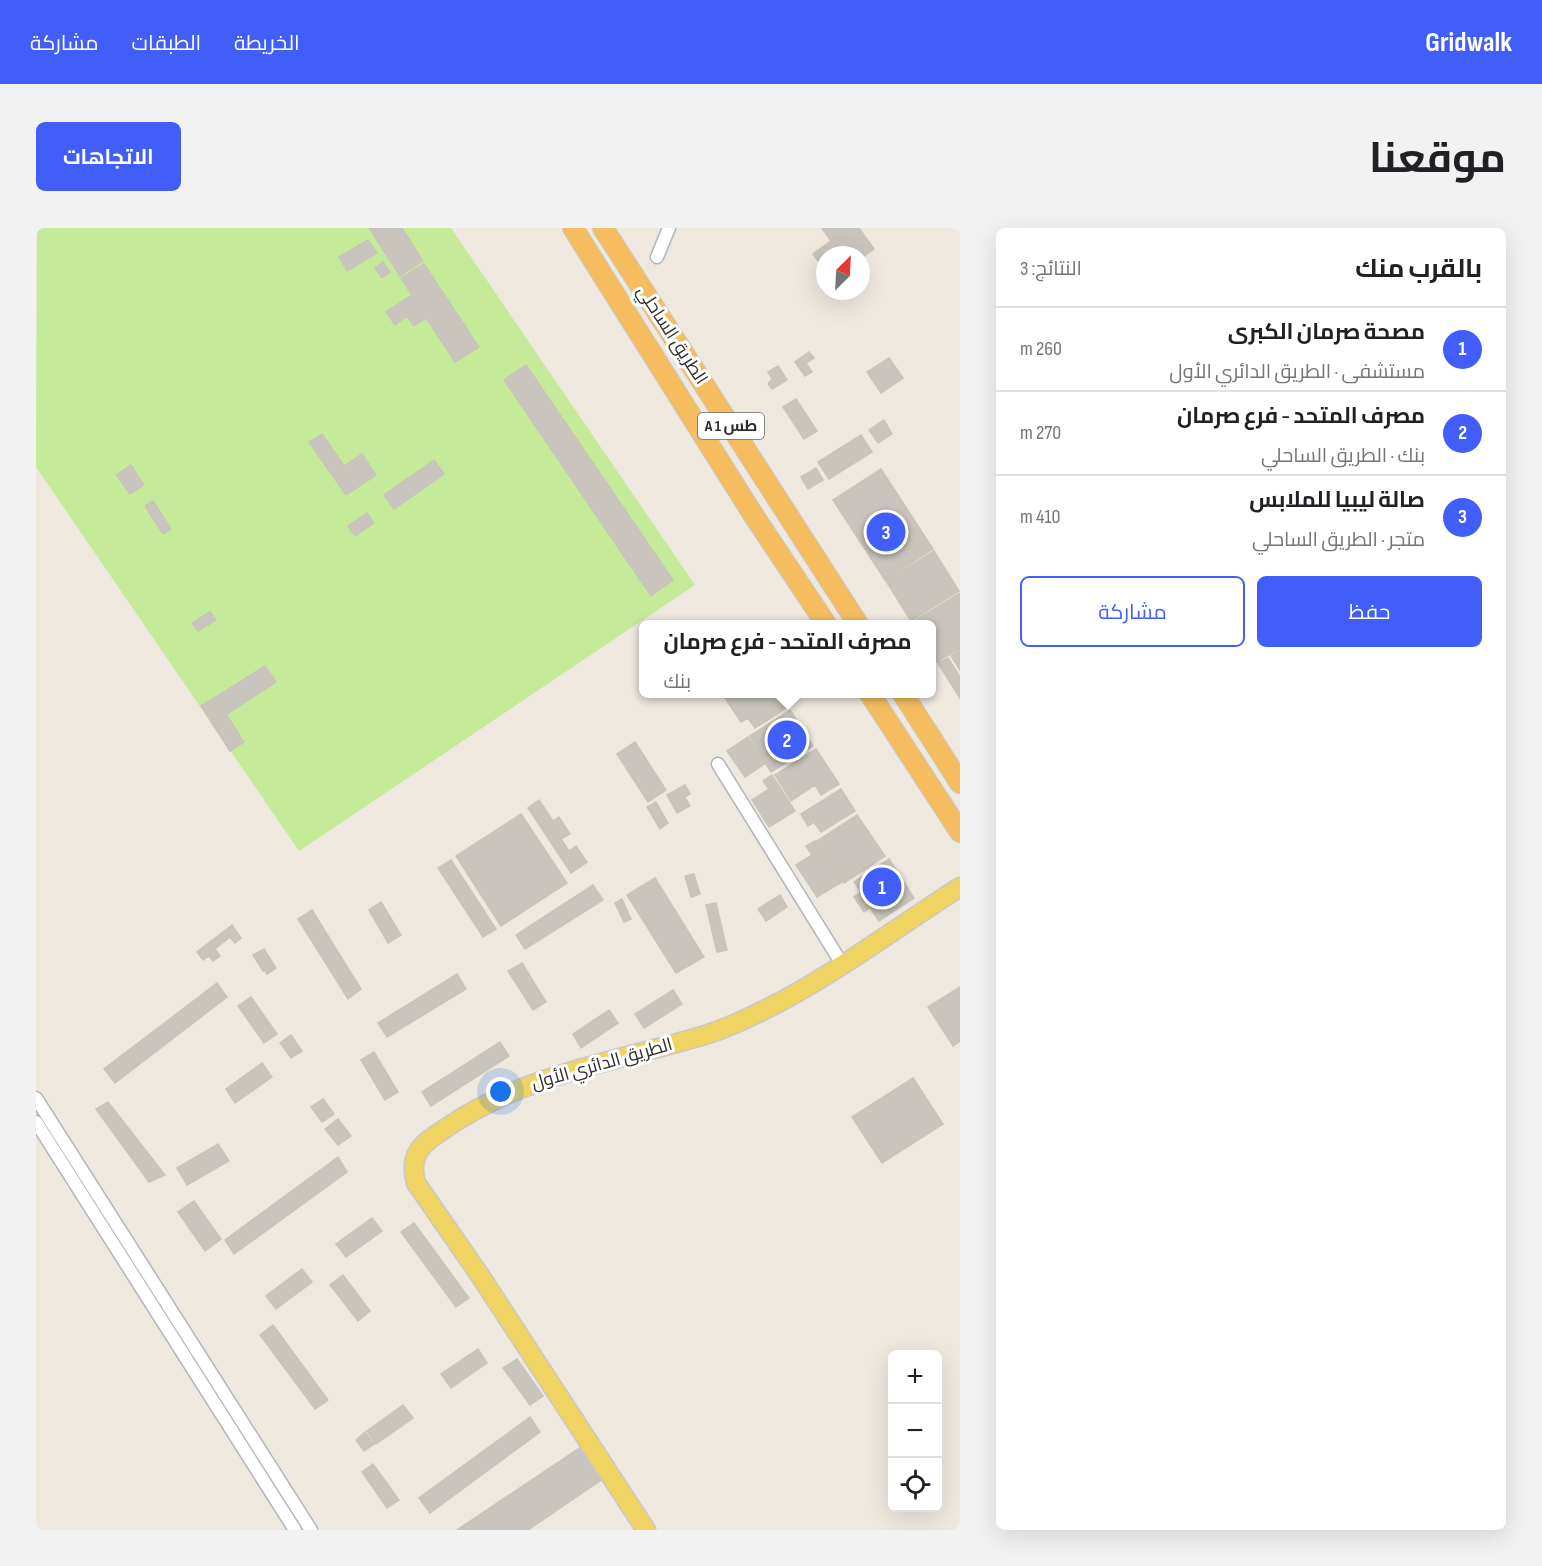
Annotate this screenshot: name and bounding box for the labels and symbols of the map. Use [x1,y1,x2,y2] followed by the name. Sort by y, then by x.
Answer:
[816,246,870,300] north arrow
[630,282,712,390] street label: الطريق الساحلي
[698,413,764,439] road number: A 1 طس
[866,510,906,554] pin: 3
[768,718,807,762] pin: 2
[862,864,902,910] pin: 1
[529,1034,676,1097] street label: الطريق الدائري الأول
[486,1077,515,1106] your location

